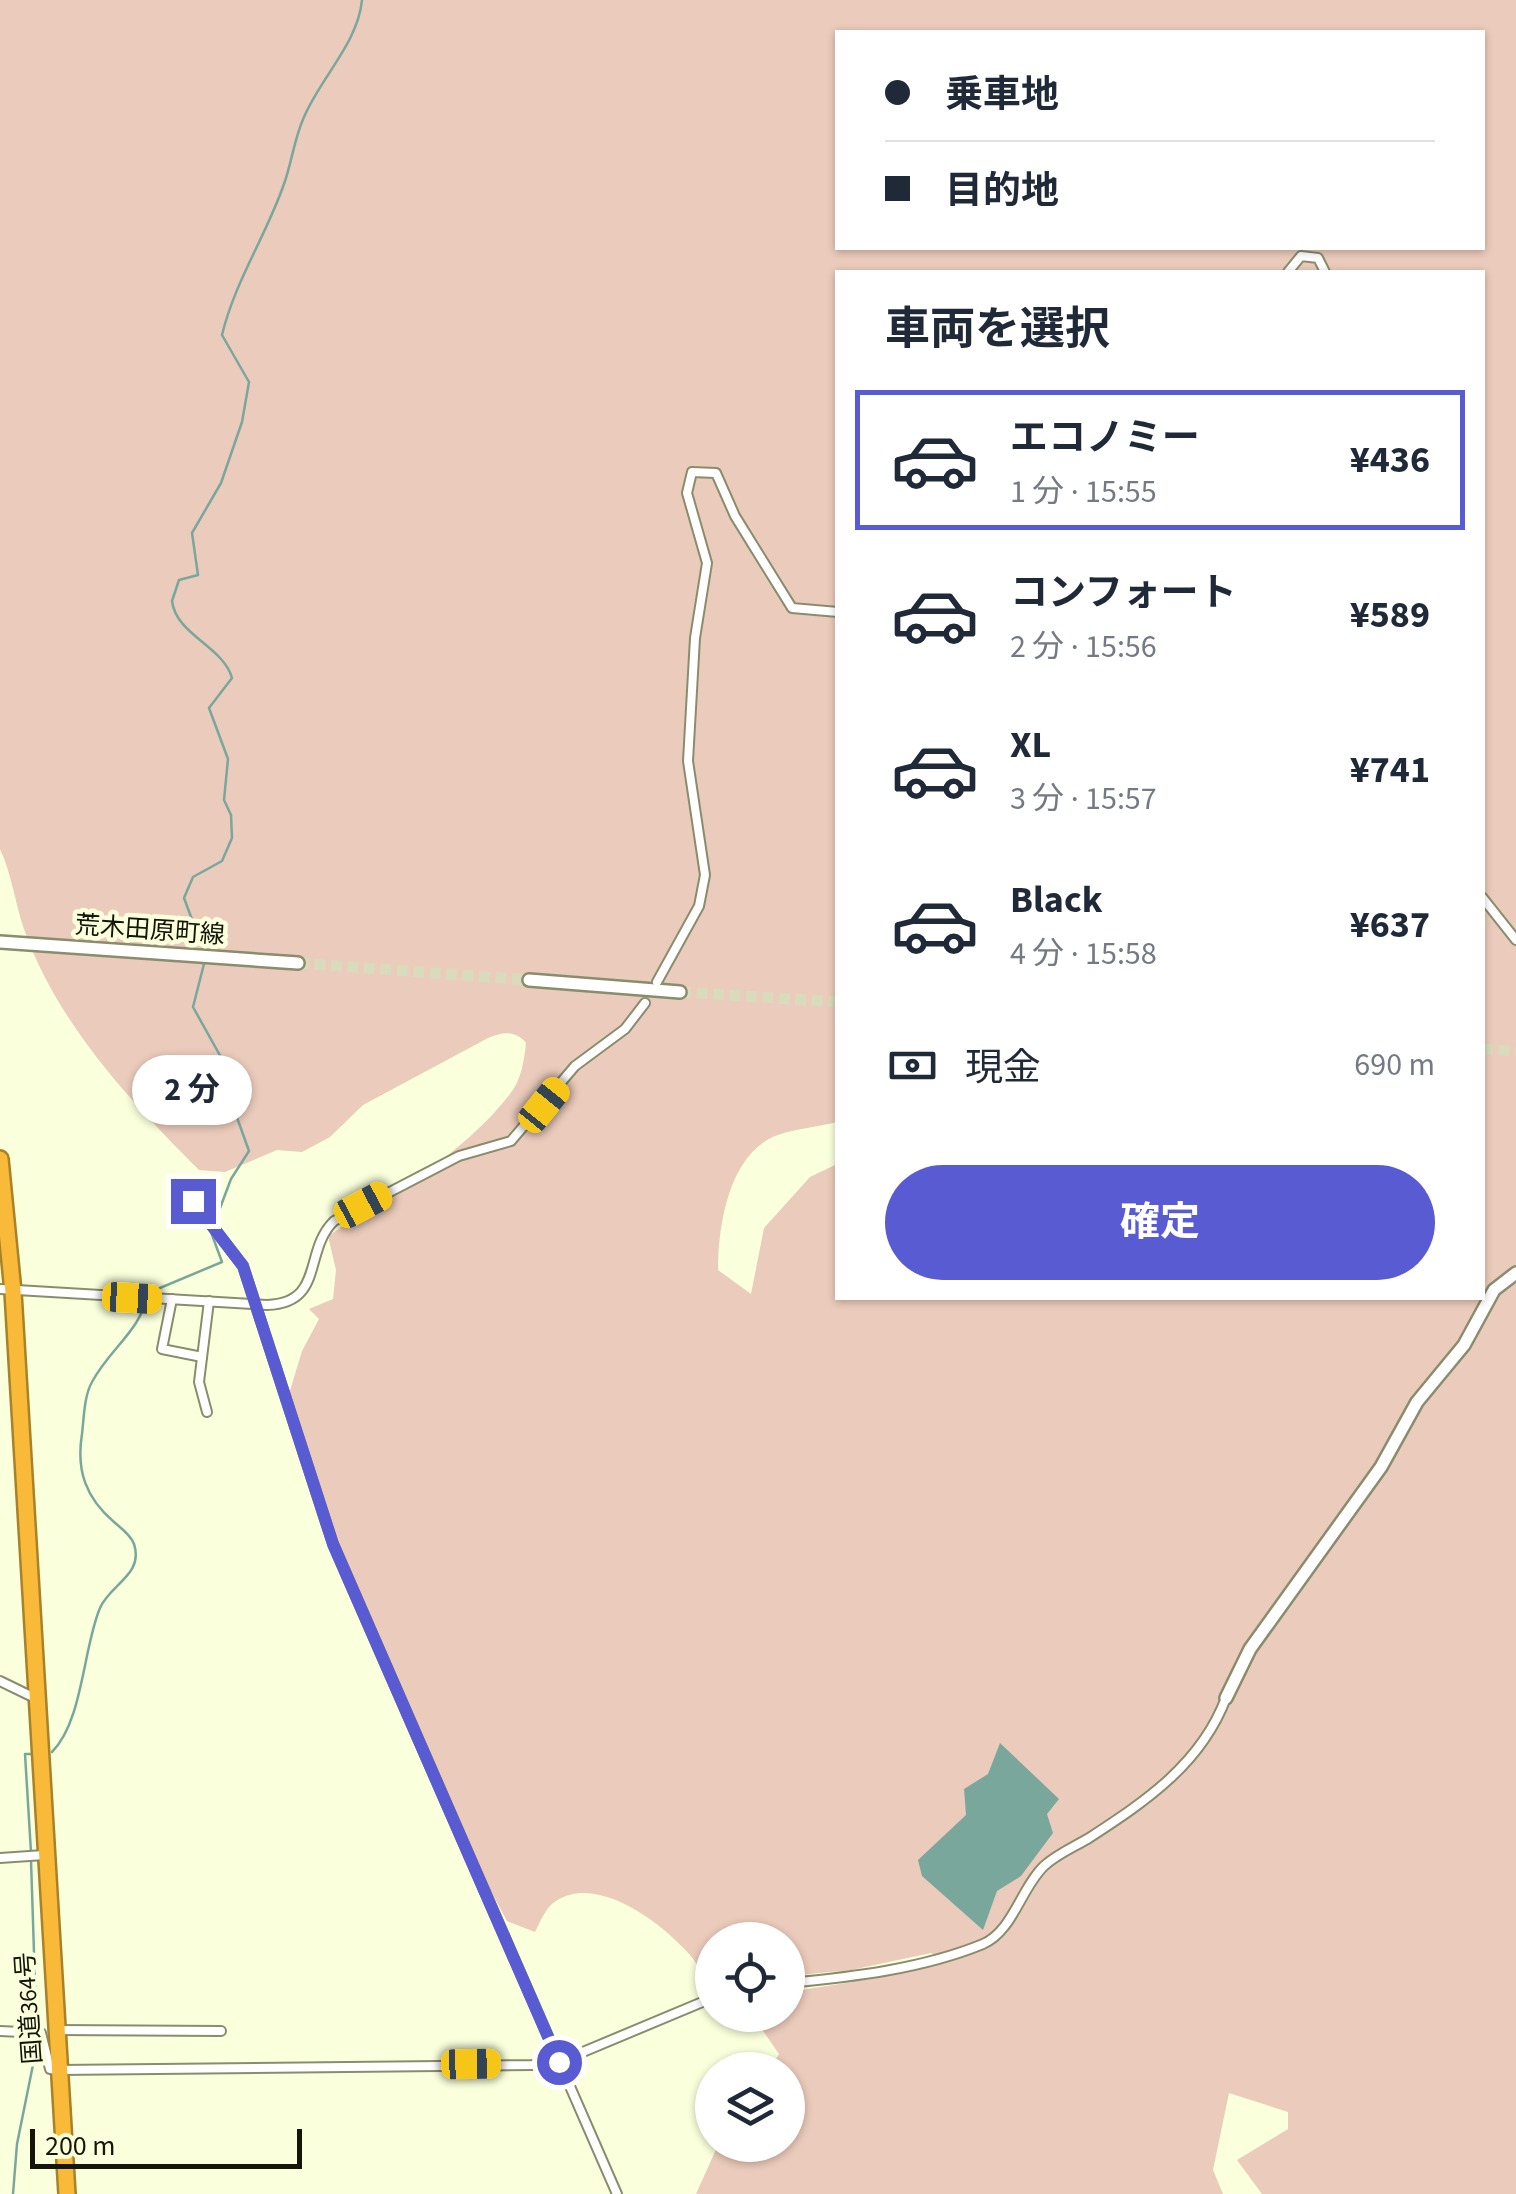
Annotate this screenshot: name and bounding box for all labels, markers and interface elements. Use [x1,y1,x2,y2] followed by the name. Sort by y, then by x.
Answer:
[945,68,1059,122] text: 乗車地
[945,164,1059,218] text: 目的地
[885,298,1110,362] text: 車両を選択
[1010,411,1200,465] text: エコノミー
[890,415,980,505] icon: car
[1350,433,1430,487] text: ¥436
[1010,469,1157,515] text: 1 分 · 15:55
[1010,566,1237,620] text: コンフォート
[890,570,980,660] icon: car
[1350,588,1430,642] text: ¥589
[1010,624,1157,670] text: 2 分 · 15:56
[1010,718,1051,772] text: XL
[890,725,980,815] icon: car
[1350,743,1430,797] text: ¥741
[1010,776,1157,822] text: 3 分 · 15:57
[1010,873,1103,927] text: Black
[890,880,980,970] icon: car
[1350,898,1430,952] text: ¥637
[74,907,226,953] street label: 荒木田原町線
[1010,931,1157,977] text: 4 分 · 15:58
[885,1038,940,1093] icon: cash
[965,1041,1041,1095] text: 現金
[1354,1042,1435,1088] text: 690 m
[133,1056,253,1126] callout: 2 分
[164,1067,220,1113] text: 2 分
[513,1072,575,1138] car
[885,1165,1435,1280] button: 確定
[329,1178,397,1232] car
[171,1179,216,1224] route end
[101,1281,163,1315] car
[695,1922,805,2162] map controls
[695,1922,805,2032] button: locate
[7,1951,51,2065] street label: 国道364号
[537,2040,582,2085] route start
[441,2048,501,2080] car
[695,2052,805,2162] button: layers
[30,2124,302,2168] scale bar
[45,2126,116,2166] text: 200 m

